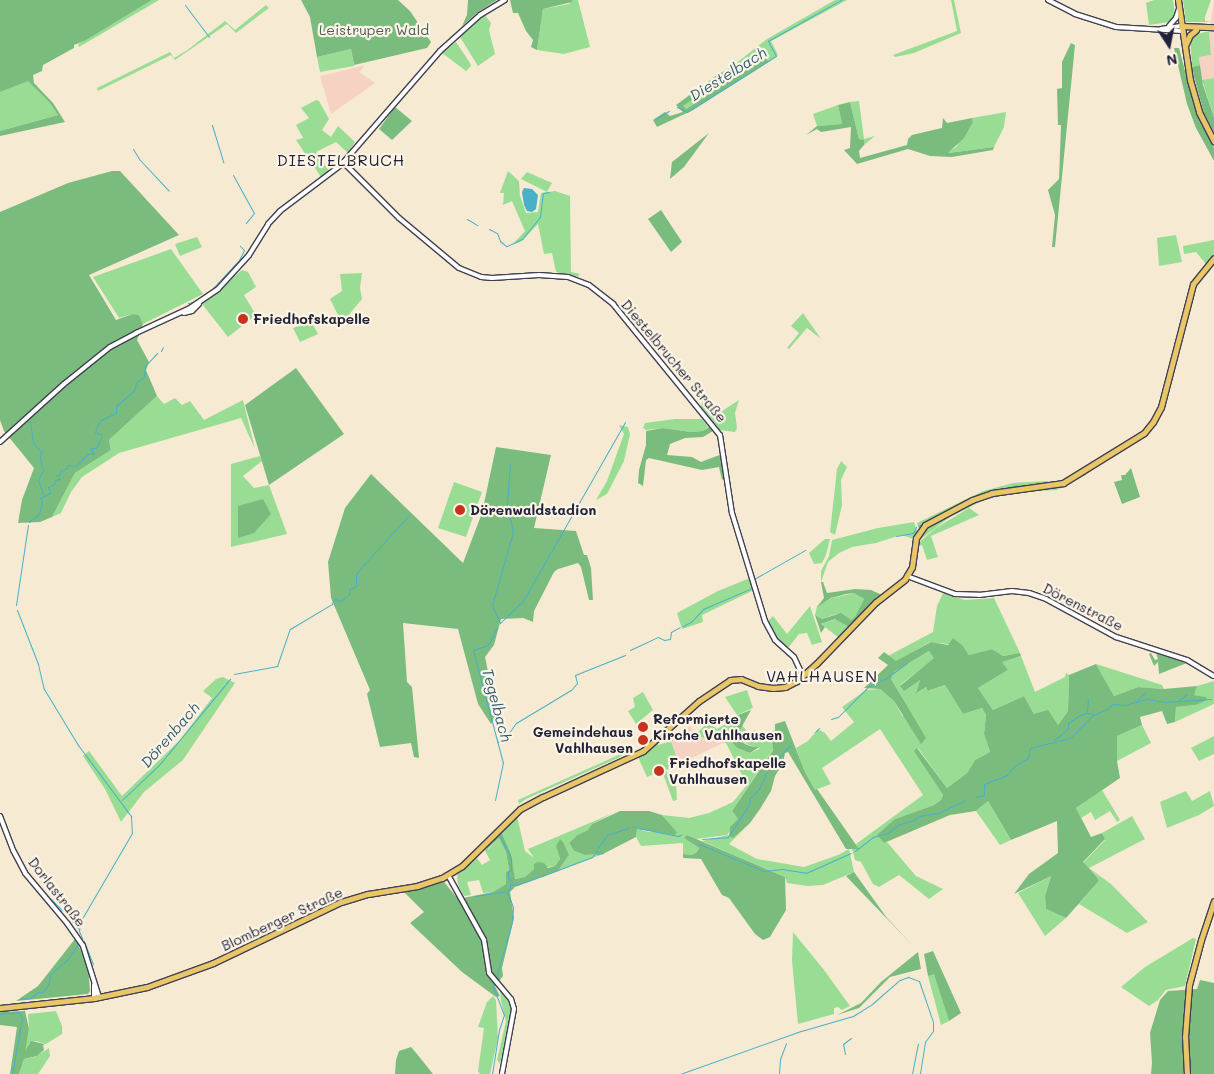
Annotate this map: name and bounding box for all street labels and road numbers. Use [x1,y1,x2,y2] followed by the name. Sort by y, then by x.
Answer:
[618,296,730,426] street label: Diestelbrucher Straße
[1040,580,1126,634] street label: Dörenstraße
[25,854,89,930] street label: Dorlastraße
[219,884,345,954] street label: Blomberger Straße

